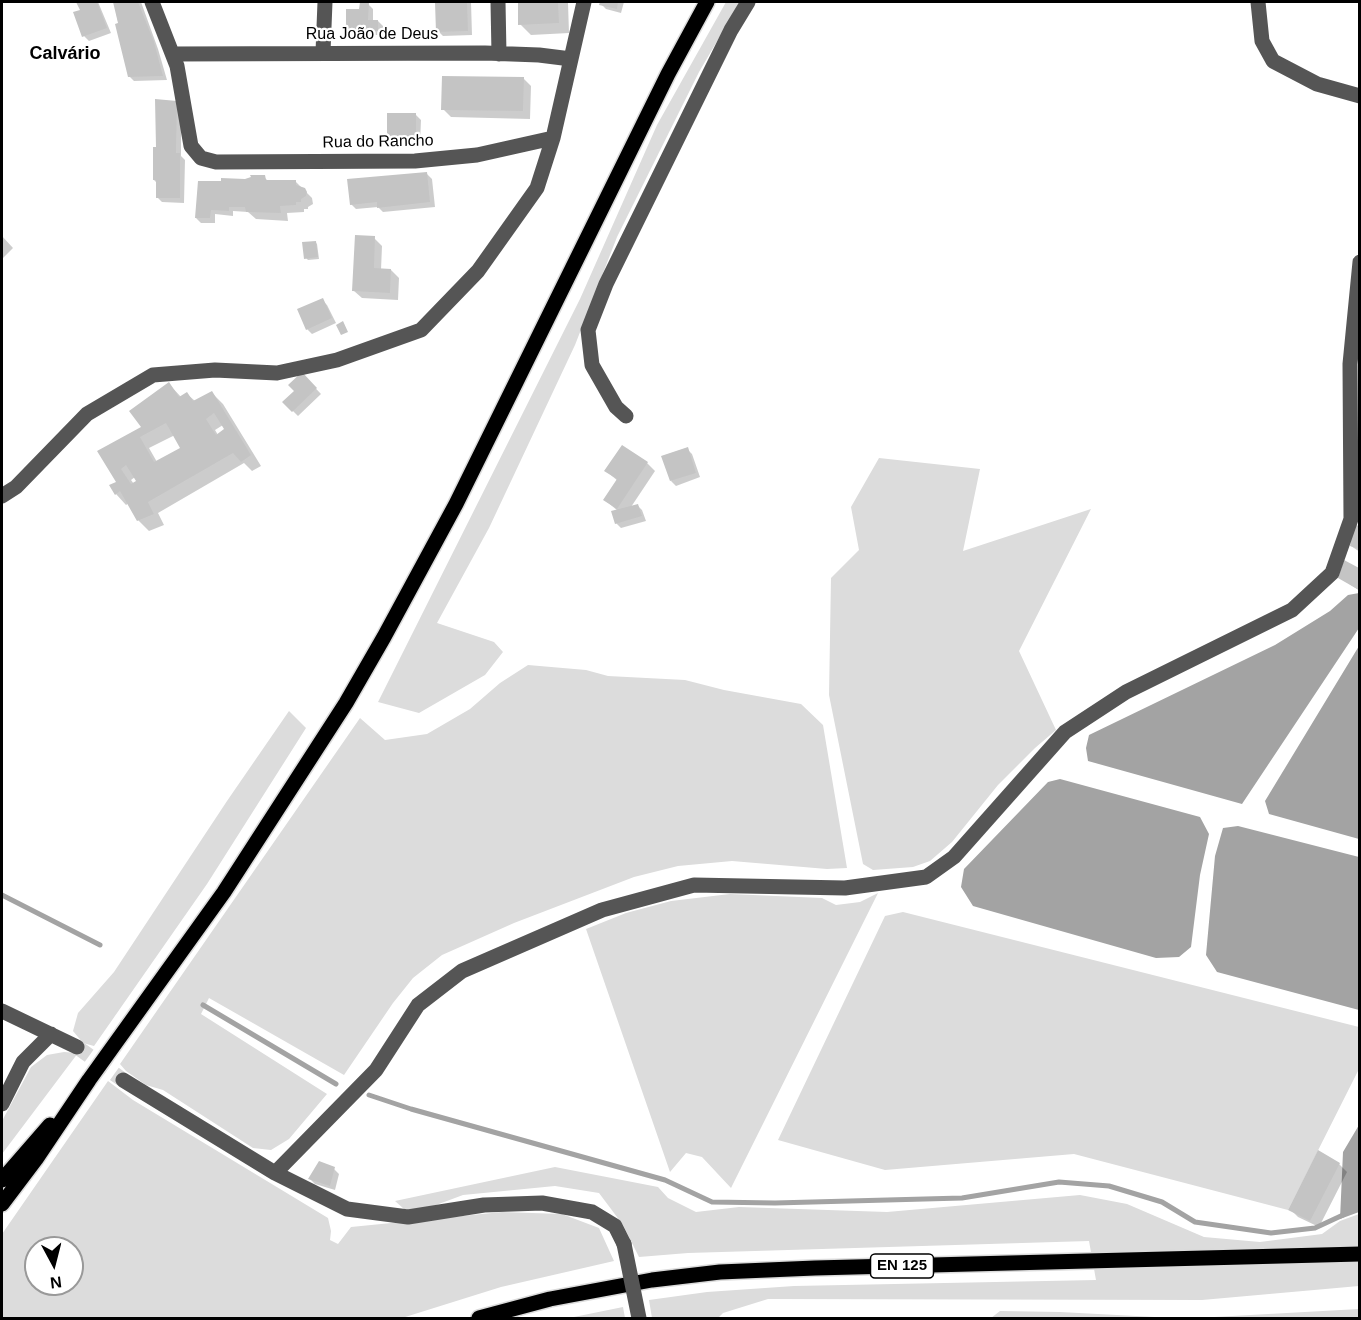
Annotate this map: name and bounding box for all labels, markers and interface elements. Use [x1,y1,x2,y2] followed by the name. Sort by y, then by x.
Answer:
[306,25,438,45] street label: Rua João de Deus
[29,43,101,65] district label: Calvário
[322,131,434,153] street label: Rua do Rancho
[24,1236,84,1296] north arrow
[870,1254,934,1278] road number: EN 125
[49,1273,63,1292] text: N

